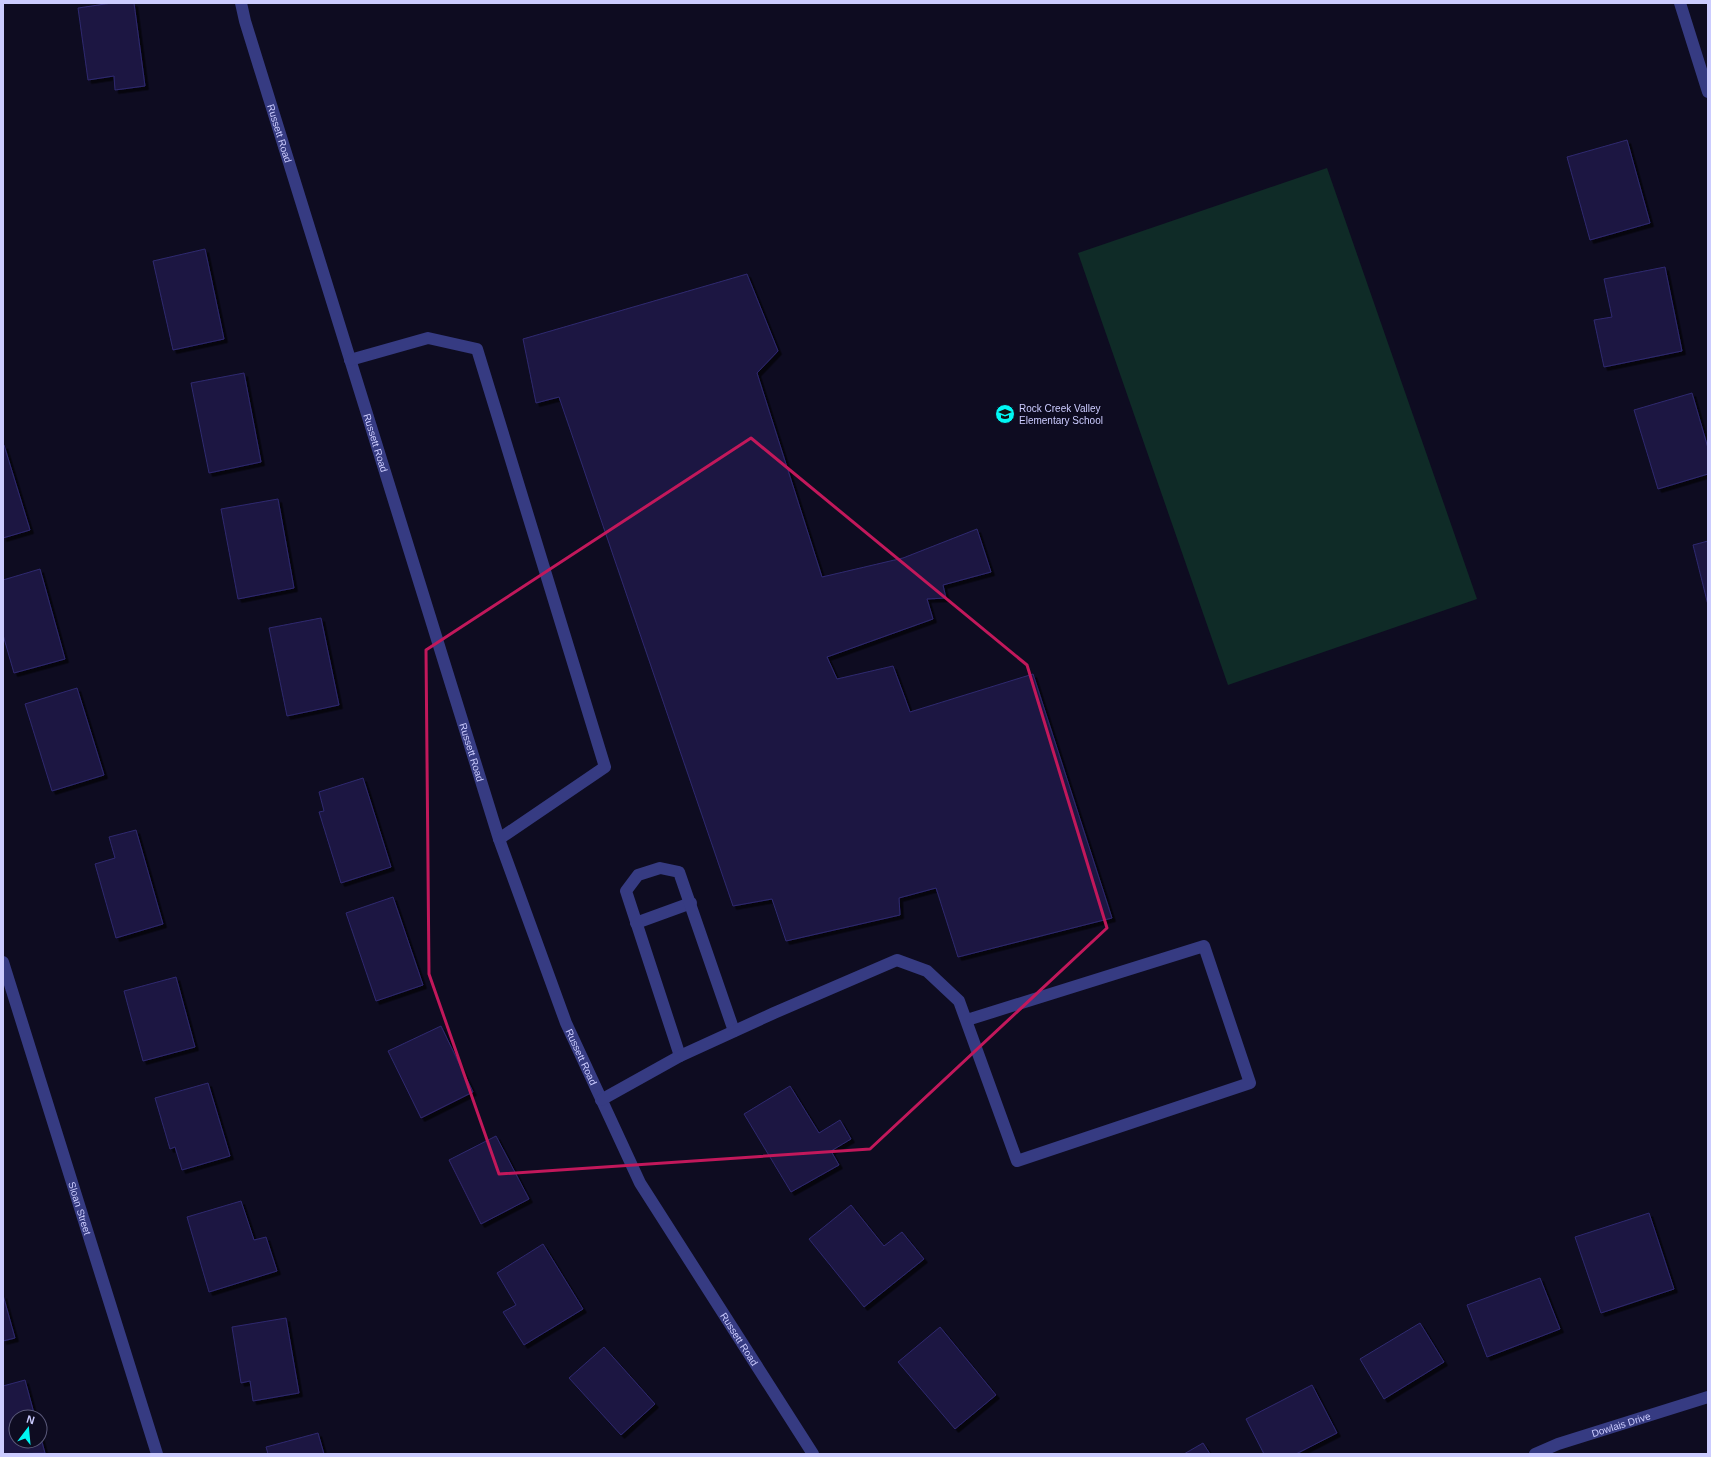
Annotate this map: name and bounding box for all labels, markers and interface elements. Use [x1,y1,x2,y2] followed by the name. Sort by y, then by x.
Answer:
[265,103,294,164] street label: Russett Road
[994,403,1016,425] school or university icon: Rock Creek Valley Elementary School
[1019,403,1103,426] place label: Rock Creek Valley Elementary School
[361,412,390,473] street label: Russett Road
[457,722,486,783] street label: Russett Road
[563,1027,599,1087] street label: Russett Road
[66,1180,93,1237] street label: Sloan Street
[718,1311,760,1368] street label: Russett Road
[8,1409,48,1449] north arrow
[1590,1410,1652,1439] street label: Dowlais Drive
[25,1413,36,1426] text: N

